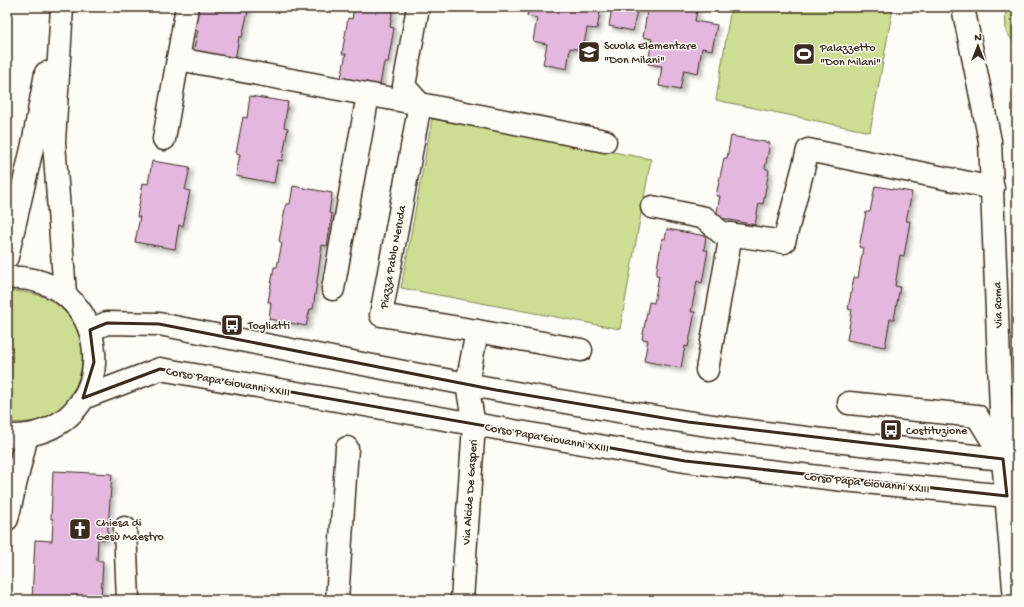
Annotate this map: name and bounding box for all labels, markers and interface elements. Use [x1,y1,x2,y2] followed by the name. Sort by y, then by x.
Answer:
[958,26,998,66] north arrow
[974,32,982,44] text: N
[576,39,602,65] school or university icon: Scuola Elementare "Don Milani"
[604,40,697,68] place label: Scuola Elementare "Don Milani"
[791,41,817,67] sports icon: Palazzetto "Don Milani"
[819,42,881,70] place label: Palazzetto "Don Milani"
[378,204,410,311] street label: Piazza Pablo Neruda
[991,281,1007,329] street label: Via Roma
[219,312,245,338] bus stop icon: Togliatti
[247,320,290,334] place label: Togliatti
[165,365,291,401] street label: Corso Papa Giovanni XXIII
[878,417,904,443] bus stop icon: Costituzione
[484,421,610,457] street label: Corso Papa Giovanni XXIII
[906,425,968,439] place label: Costituzione
[460,439,482,546] street label: Via Alcide De Gasperi
[804,470,930,498] street label: Corso Papa Giovanni XXIII
[67,516,93,542] church icon: Chiesa di Gesù Maestro
[96,517,164,545] place label: Chiesa di Gesù Maestro

